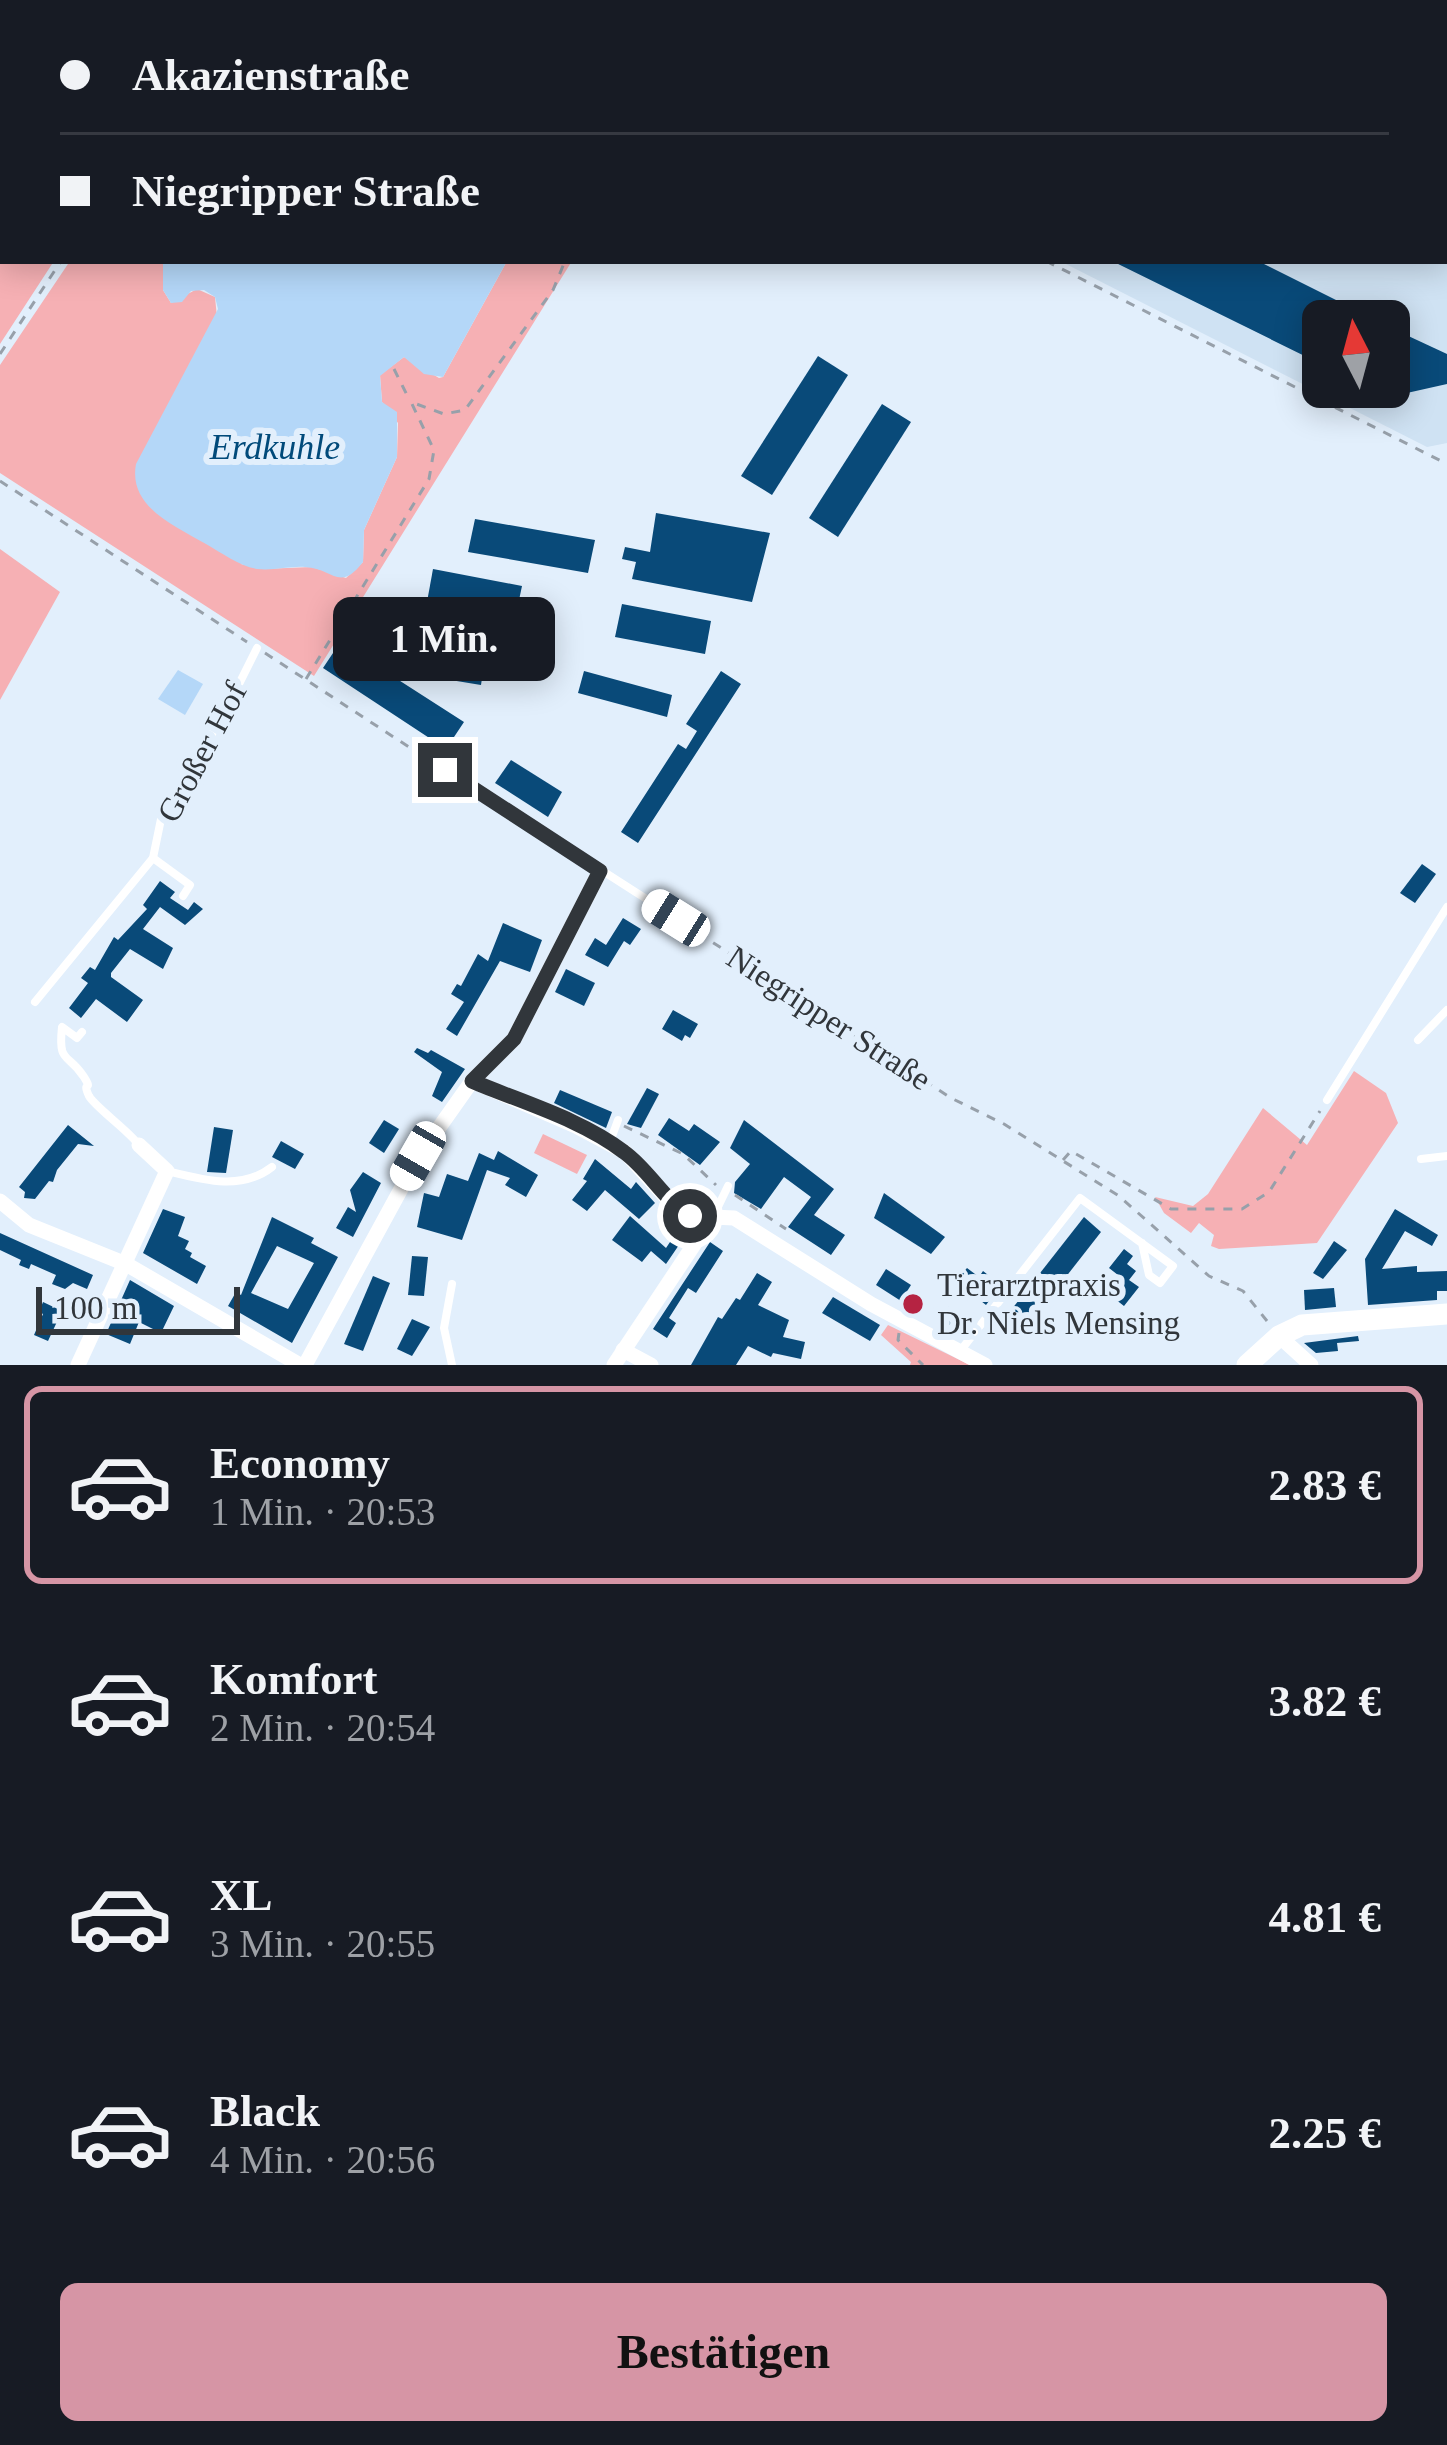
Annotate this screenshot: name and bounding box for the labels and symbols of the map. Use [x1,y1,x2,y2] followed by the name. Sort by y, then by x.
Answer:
[1302,300,1410,408] north arrow
[209,427,340,467] water label: Erdkuhle
[334,596,556,680] callout: 1 Min.
[150,676,254,828] street label: Großer Hof
[418,743,472,797] route end
[636,884,716,952] car
[720,939,938,1097] street label: Niegripper Straße
[384,1116,452,1196] car
[663,1189,717,1243] route start
[937,1267,1180,1341] place label: Tierarztpraxis Dr. Niels Mensing
[36,1281,240,1334] scale bar
[900,1291,926,1317] marker: Tierarztpraxis Dr. Niels Mensing

